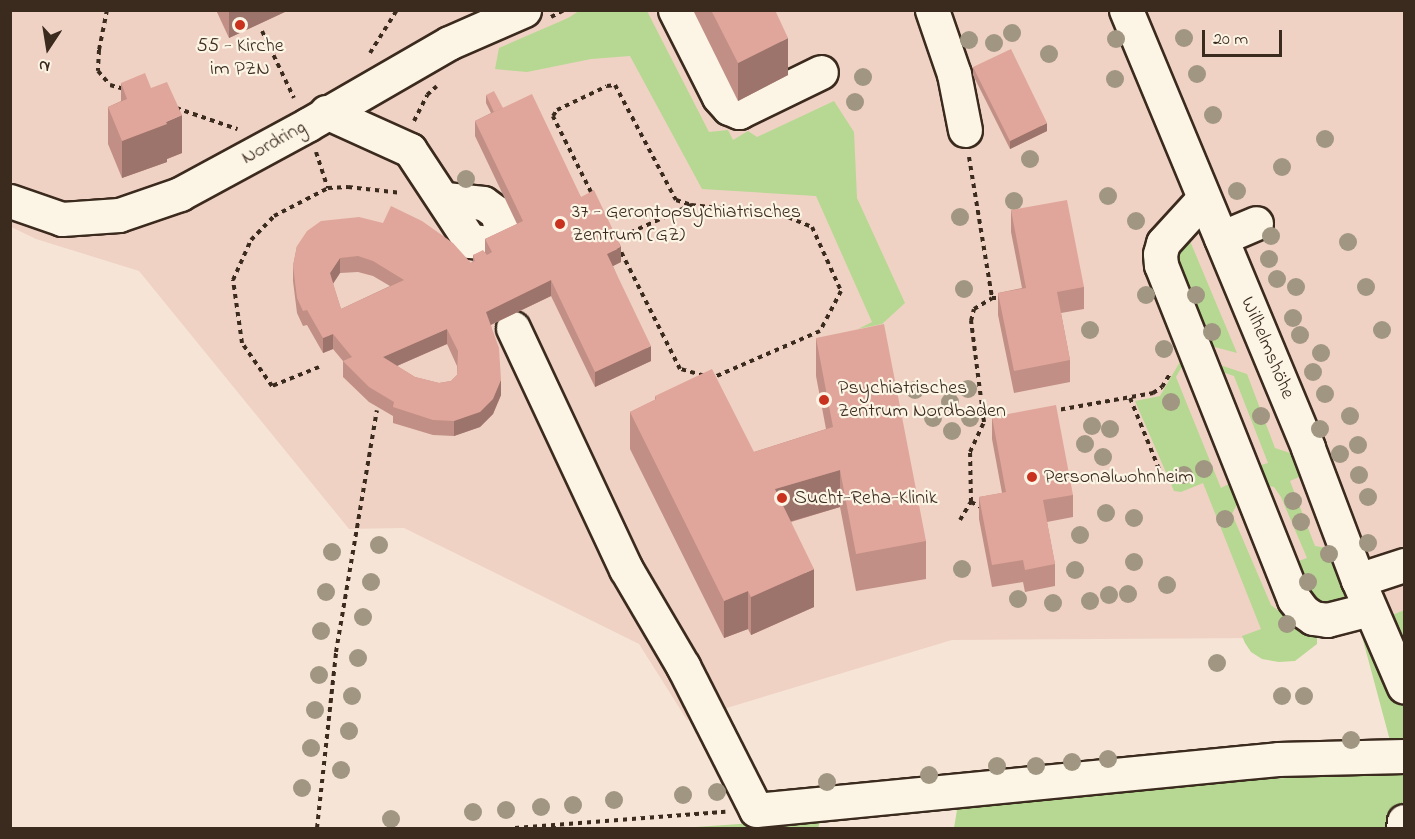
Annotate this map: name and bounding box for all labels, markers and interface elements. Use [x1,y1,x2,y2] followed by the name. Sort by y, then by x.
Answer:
[18,18,78,78] north arrow
[233,18,247,32] marker: 55 - Kirche im PZN
[1205,18,1284,56] scale bar
[1213,27,1248,53] text: 20 m
[196,35,284,82] place label: 55 - Kirche im PZN
[36,53,52,78] text: N
[238,116,310,170] street label: Nordring
[572,201,801,248] place label: 37 - Gerontopsychiatrisches Zentrum (GZ)
[553,217,567,231] marker: 37 - Gerontopsychiatrisches Zentrum (GZ)
[1235,293,1299,403] street label: Wilhelmshöhe
[838,376,1006,423] place label: Psychiatrisches Zentrum Nordbaden
[815,391,833,409] marker: Psychiatrisches Zentrum Nordbaden
[1044,465,1194,489] place label: Personalwohnheim
[1025,470,1039,484] marker: Personalwohnheim
[794,486,938,510] place label: Sucht-Reha-Klinik
[775,491,789,505] marker: Sucht-Reha-Klinik

